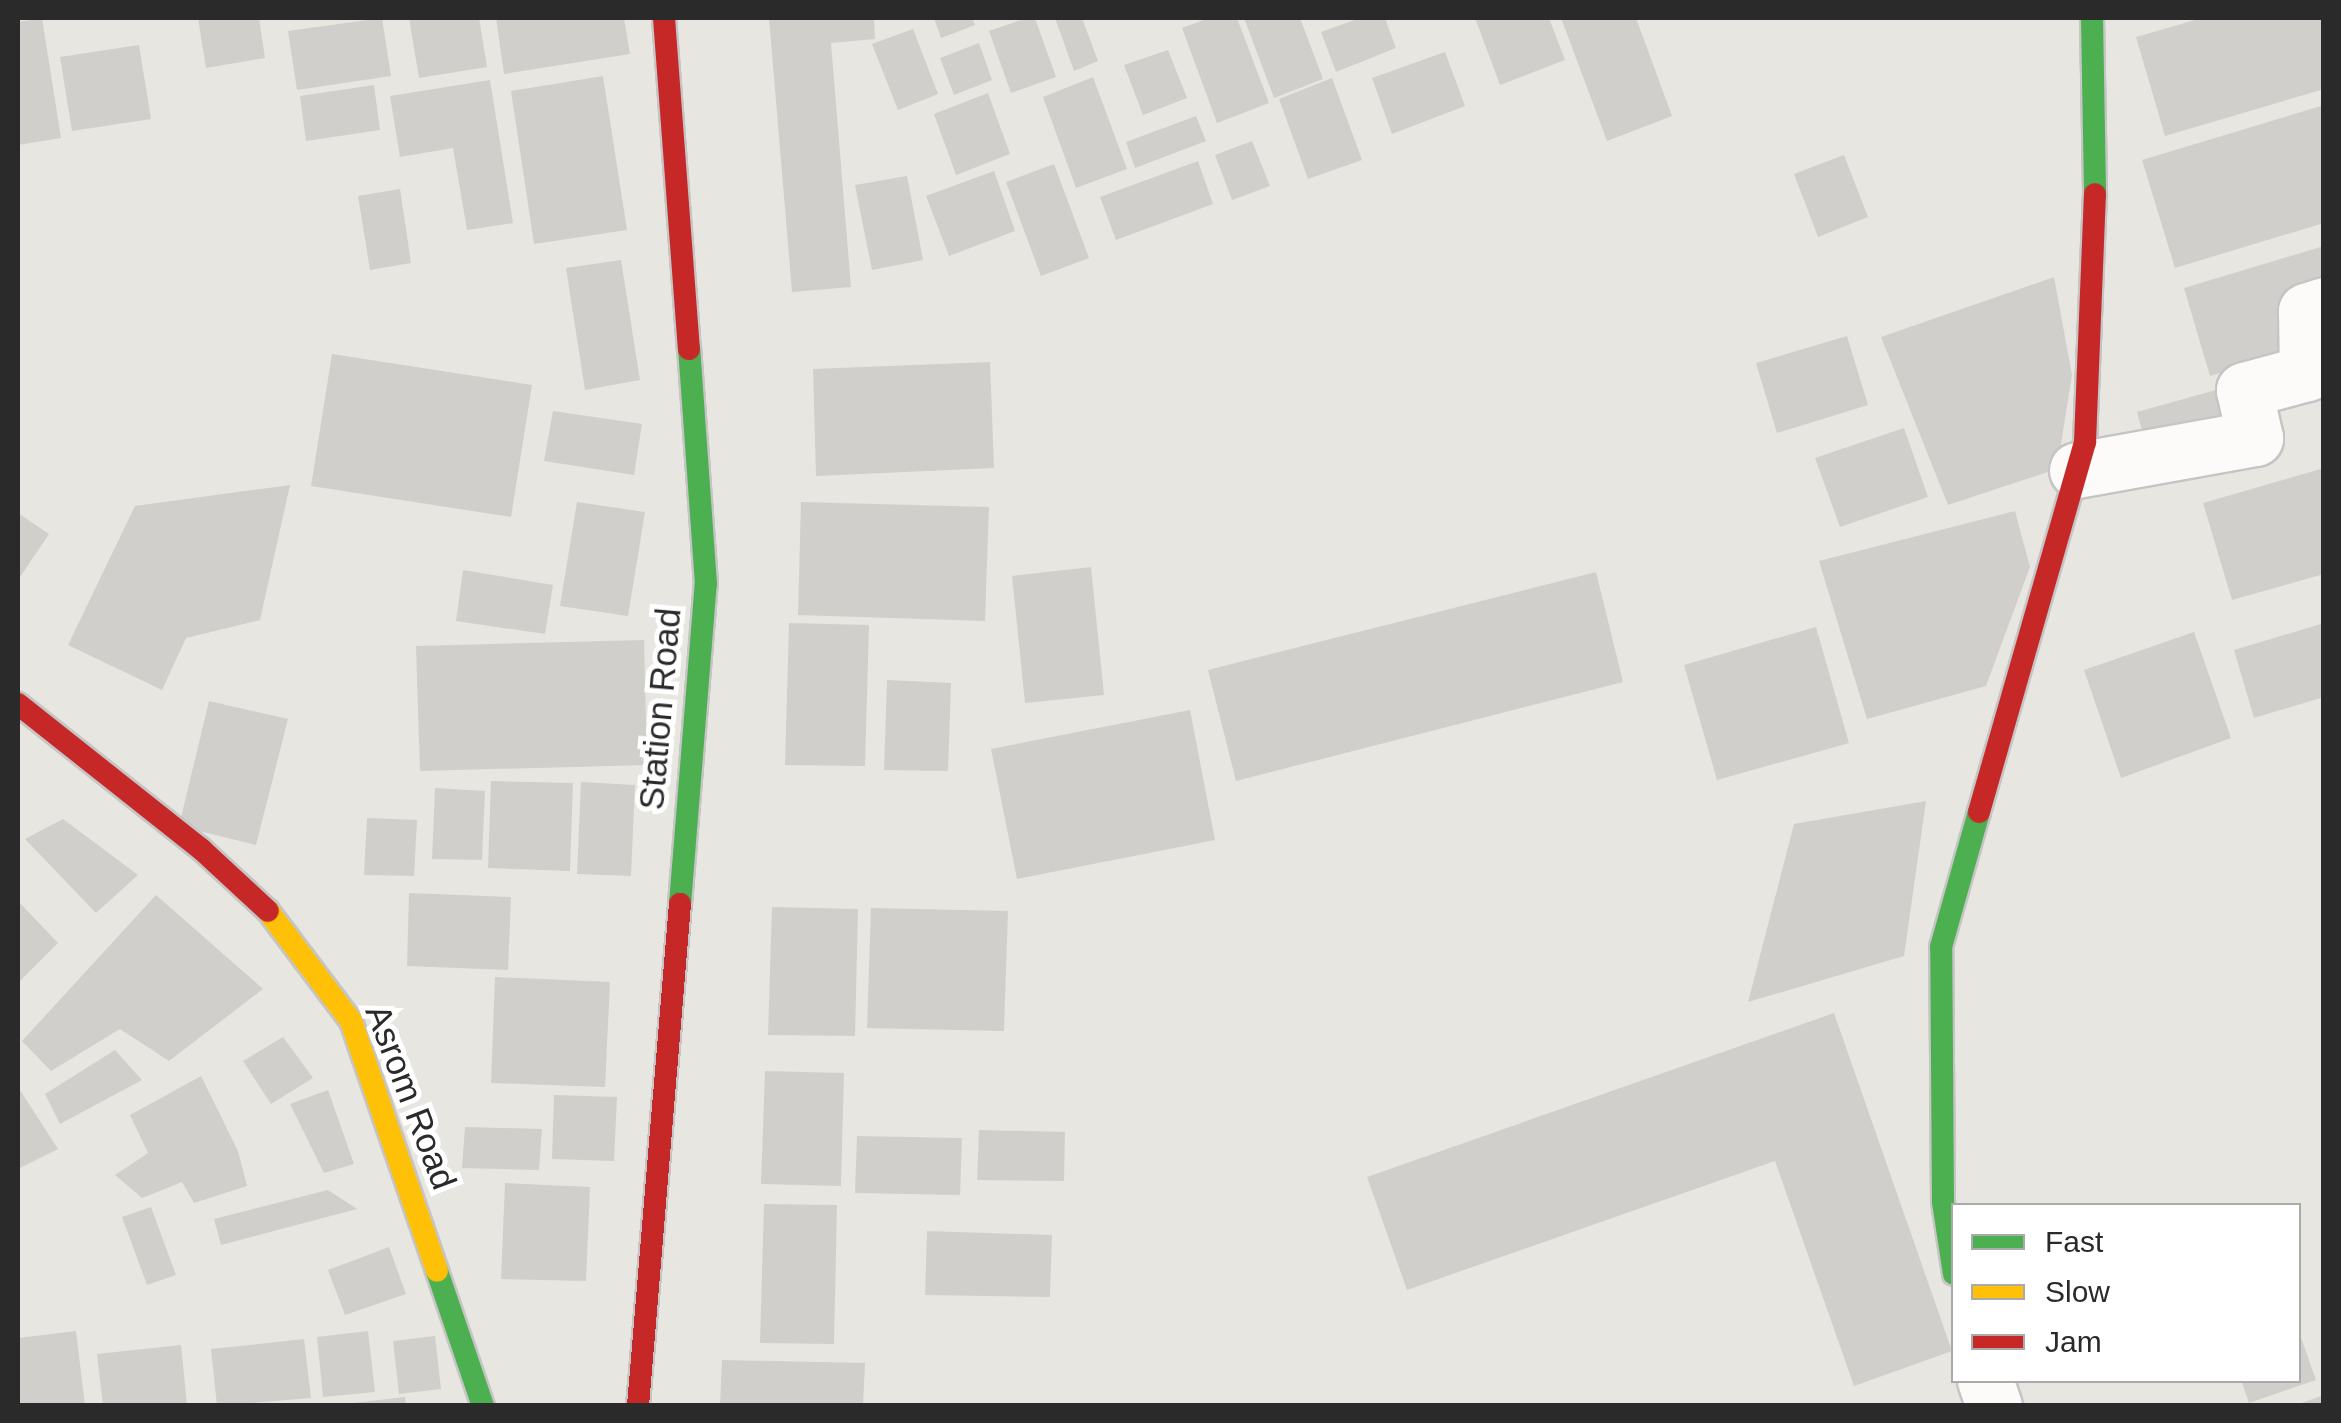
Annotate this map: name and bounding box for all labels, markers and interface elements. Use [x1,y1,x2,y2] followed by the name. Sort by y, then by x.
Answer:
[630,606,690,812] street label: Station Road
[357,999,465,1195] street label: Asrom Road
[1951,1203,2301,1383] legend
[2045,1225,2103,1258] text: Fast
[2045,1275,2110,1308] text: Slow
[2045,1325,2102,1358] text: Jam

